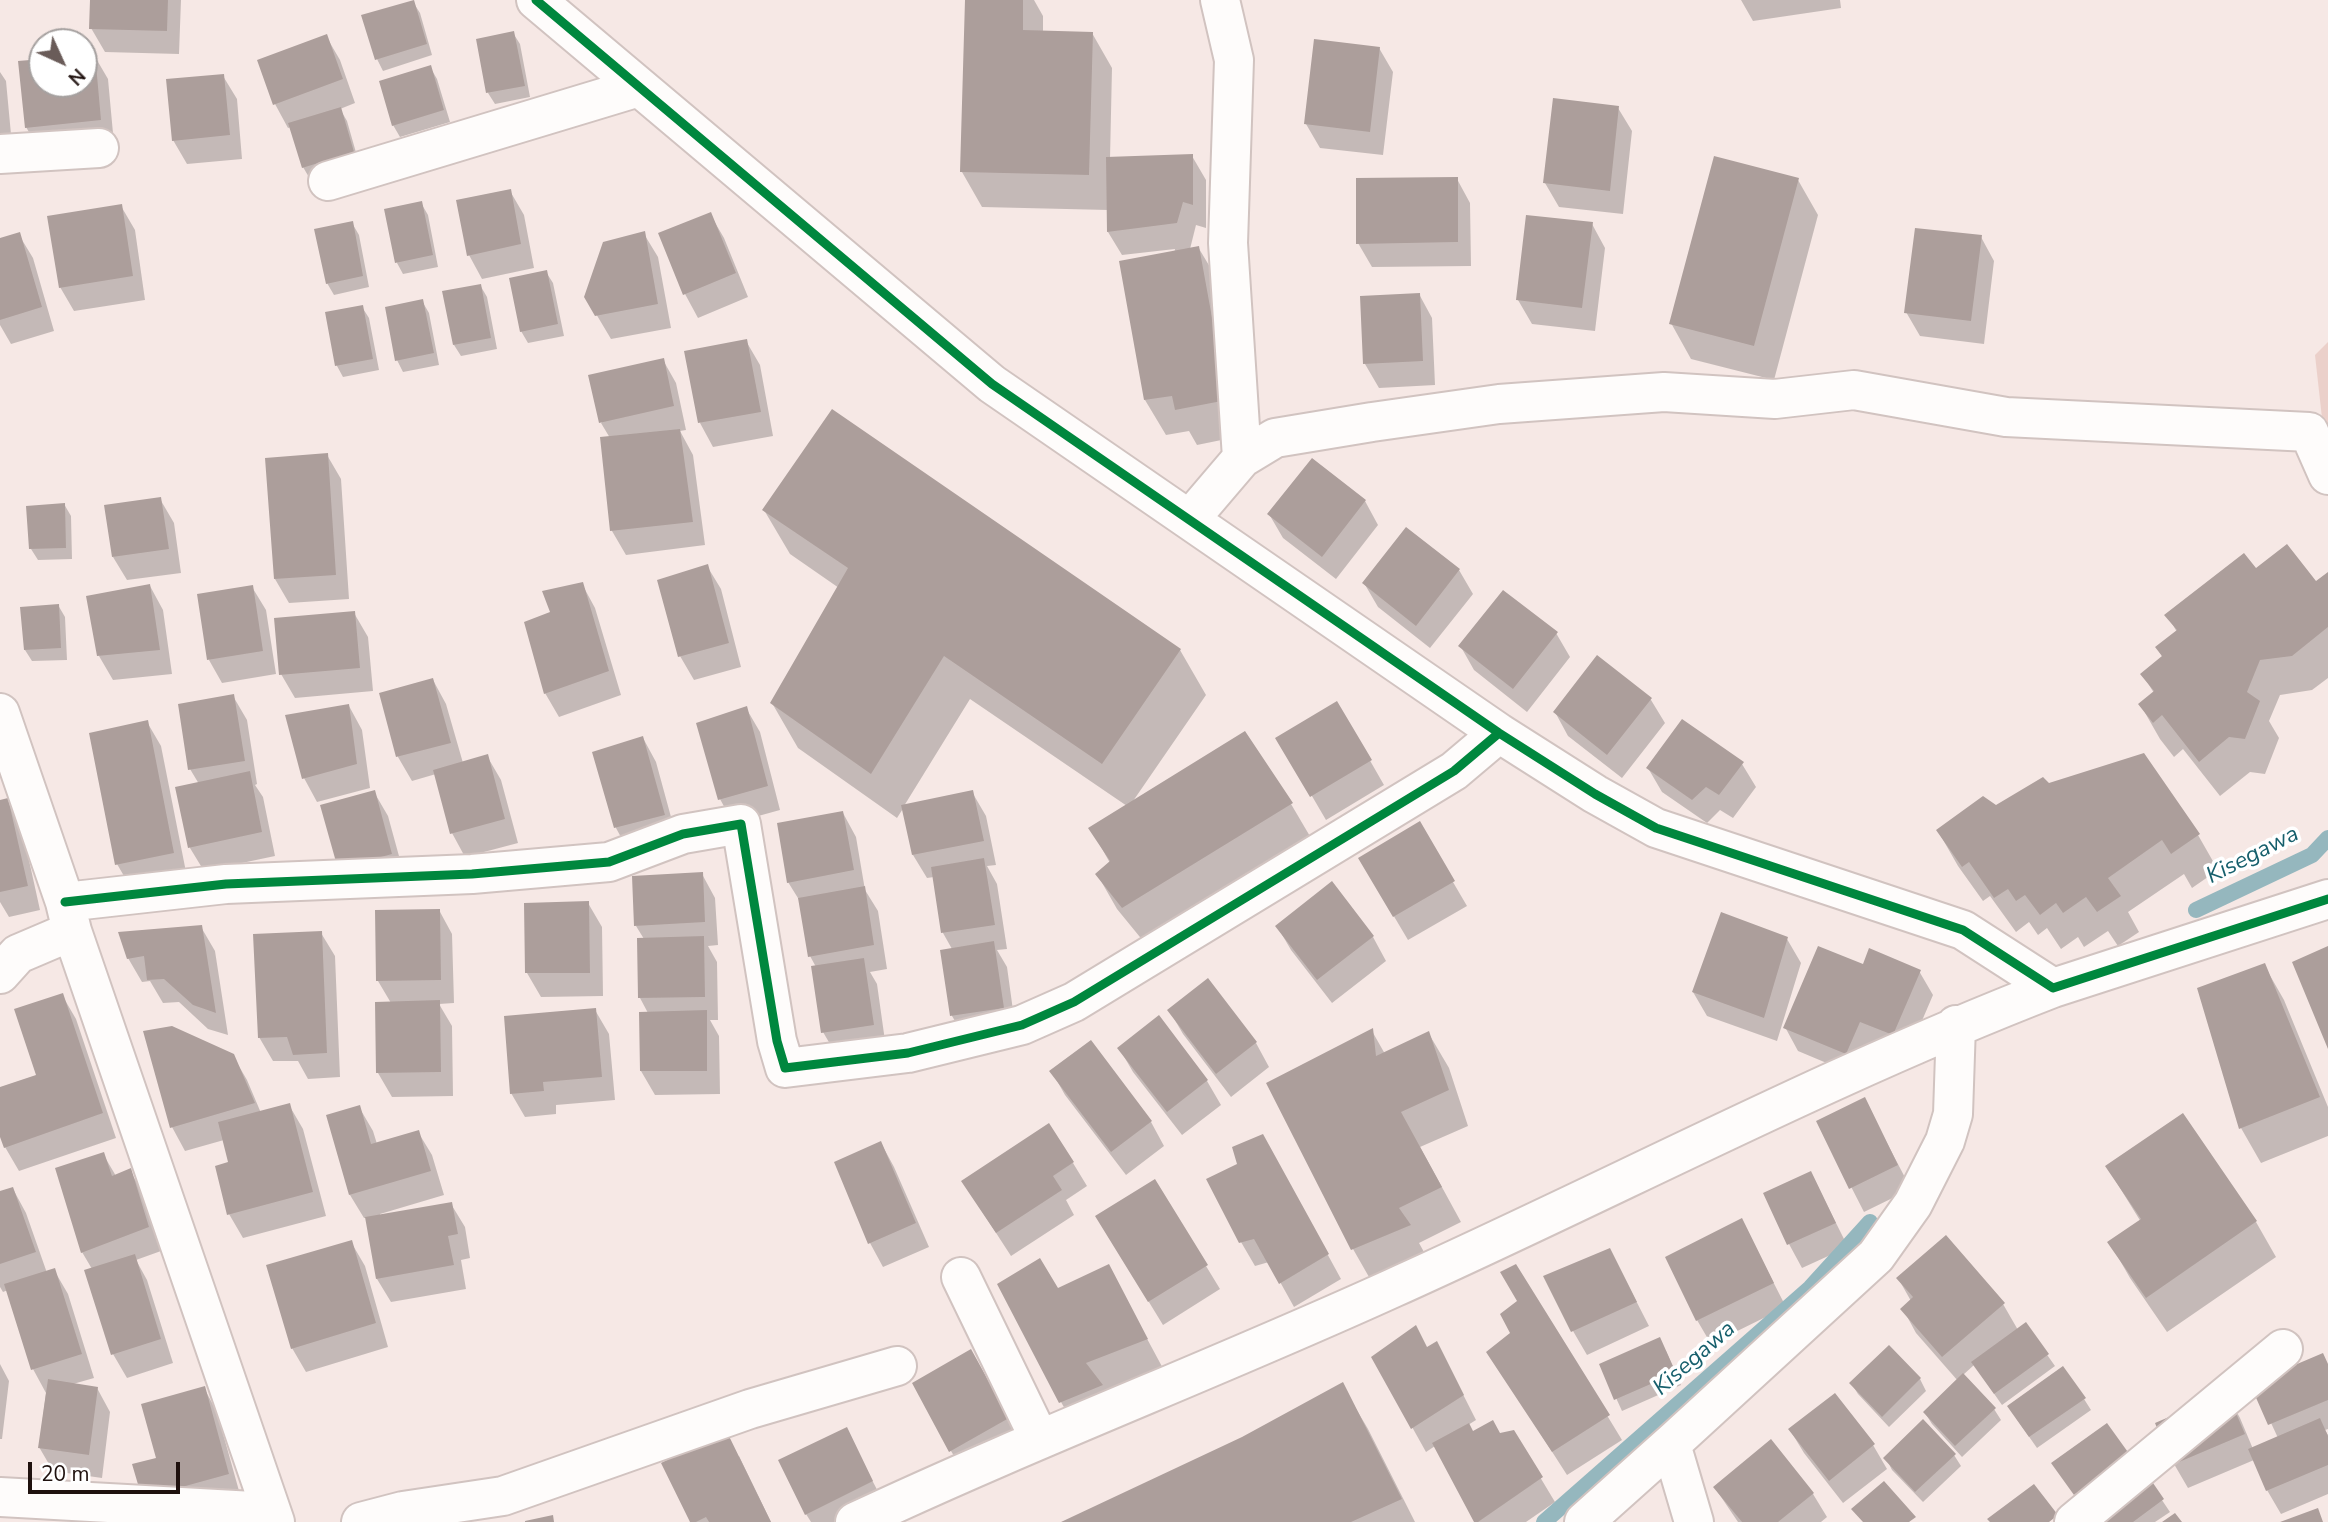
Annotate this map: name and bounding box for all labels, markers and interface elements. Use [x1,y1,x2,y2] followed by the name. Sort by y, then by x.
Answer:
[28,28,98,98] north arrow
[62,62,91,91] text: N
[2202,821,2304,891] water label: Kisegawa
[1648,1316,1742,1402] water label: Kisegawa
[32,1448,184,1492] scale bar
[41,1460,90,1488] text: 20 m

